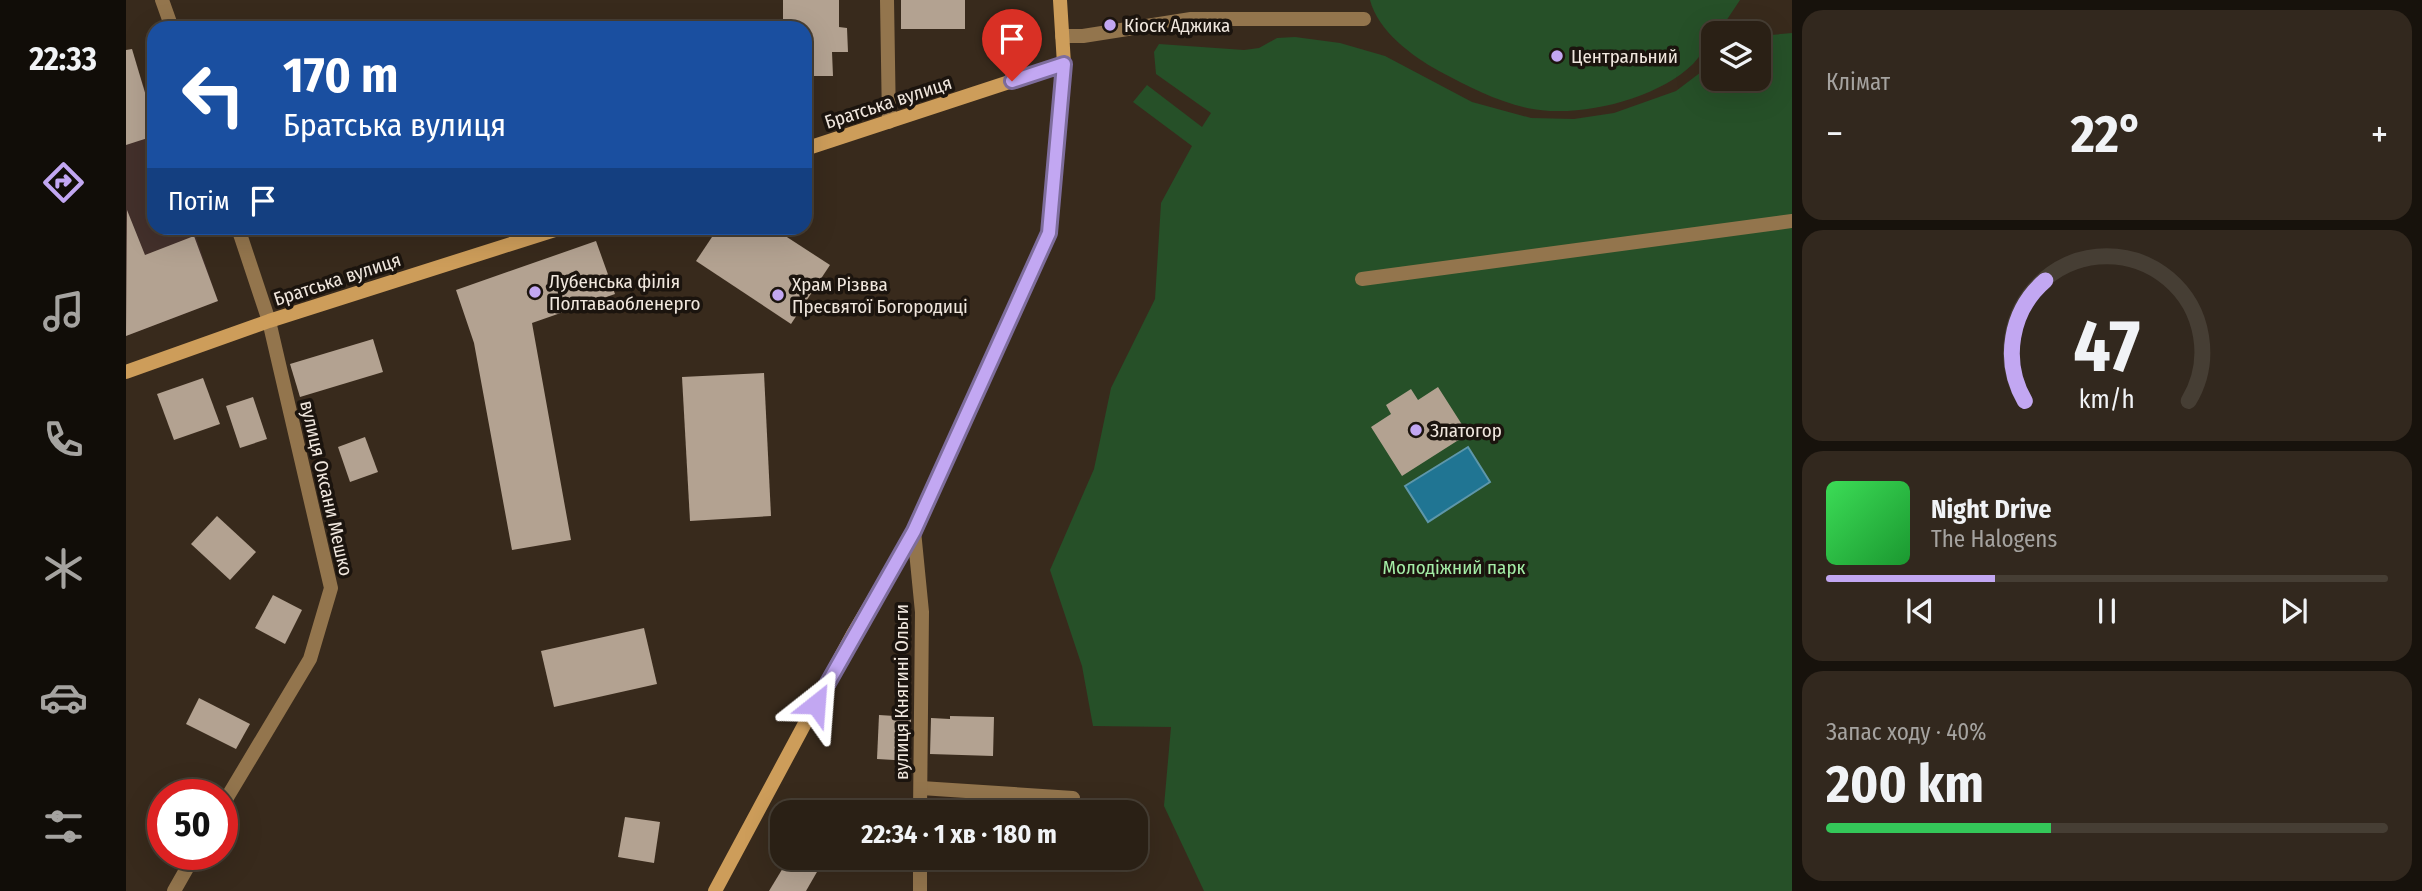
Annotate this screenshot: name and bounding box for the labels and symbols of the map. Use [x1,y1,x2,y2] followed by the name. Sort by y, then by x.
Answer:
[982,9,1042,81] pin
[1124,14,1230,37] place label: Кіоск Аджика
[1102,17,1118,33] marker: Кіоск Аджика
[1571,45,1678,68] place label: Центральний
[1549,48,1565,64] marker: Центральний
[822,71,955,134] street label: Братська вулиця
[271,248,404,311] street label: Братська вулиця
[549,270,700,315] place label: Лубенська філія Полтаваобленерго
[792,273,968,318] place label: Храм Різвва Пресвятої Богородиці
[527,284,543,300] marker: Лубенська філія Полтаваобленерго
[770,287,786,303] marker: Храм Різвва Пресвятої Богородиці
[295,398,358,578] street label: вулиця Оксани Мешко
[1430,419,1502,442] place label: Златогор
[1408,422,1424,438] marker: Златогор
[1383,556,1525,579] park label: Молодіжний парк
[890,604,913,780] street label: вулиця Княгині Ольги
[779,667,853,741] position arrow
[147,779,238,870] speed limit sign: 50

